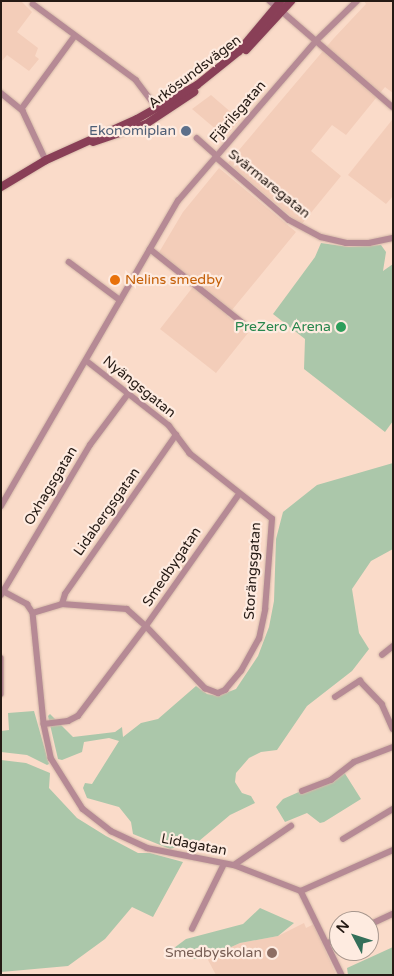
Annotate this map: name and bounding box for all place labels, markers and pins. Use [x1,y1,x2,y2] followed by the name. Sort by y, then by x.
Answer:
[89,123,176,139] place label: Ekonomiplan
[180,125,192,137] marker: Ekonomiplan
[125,272,222,288] place label: Nelins smedby
[109,274,121,286] marker: Nelins smedby
[235,319,331,335] place label: PreZero Arena
[335,321,347,333] marker: PreZero Arena
[165,945,262,961] place label: Smedbyskolan
[266,947,278,959] marker: Smedbyskolan

